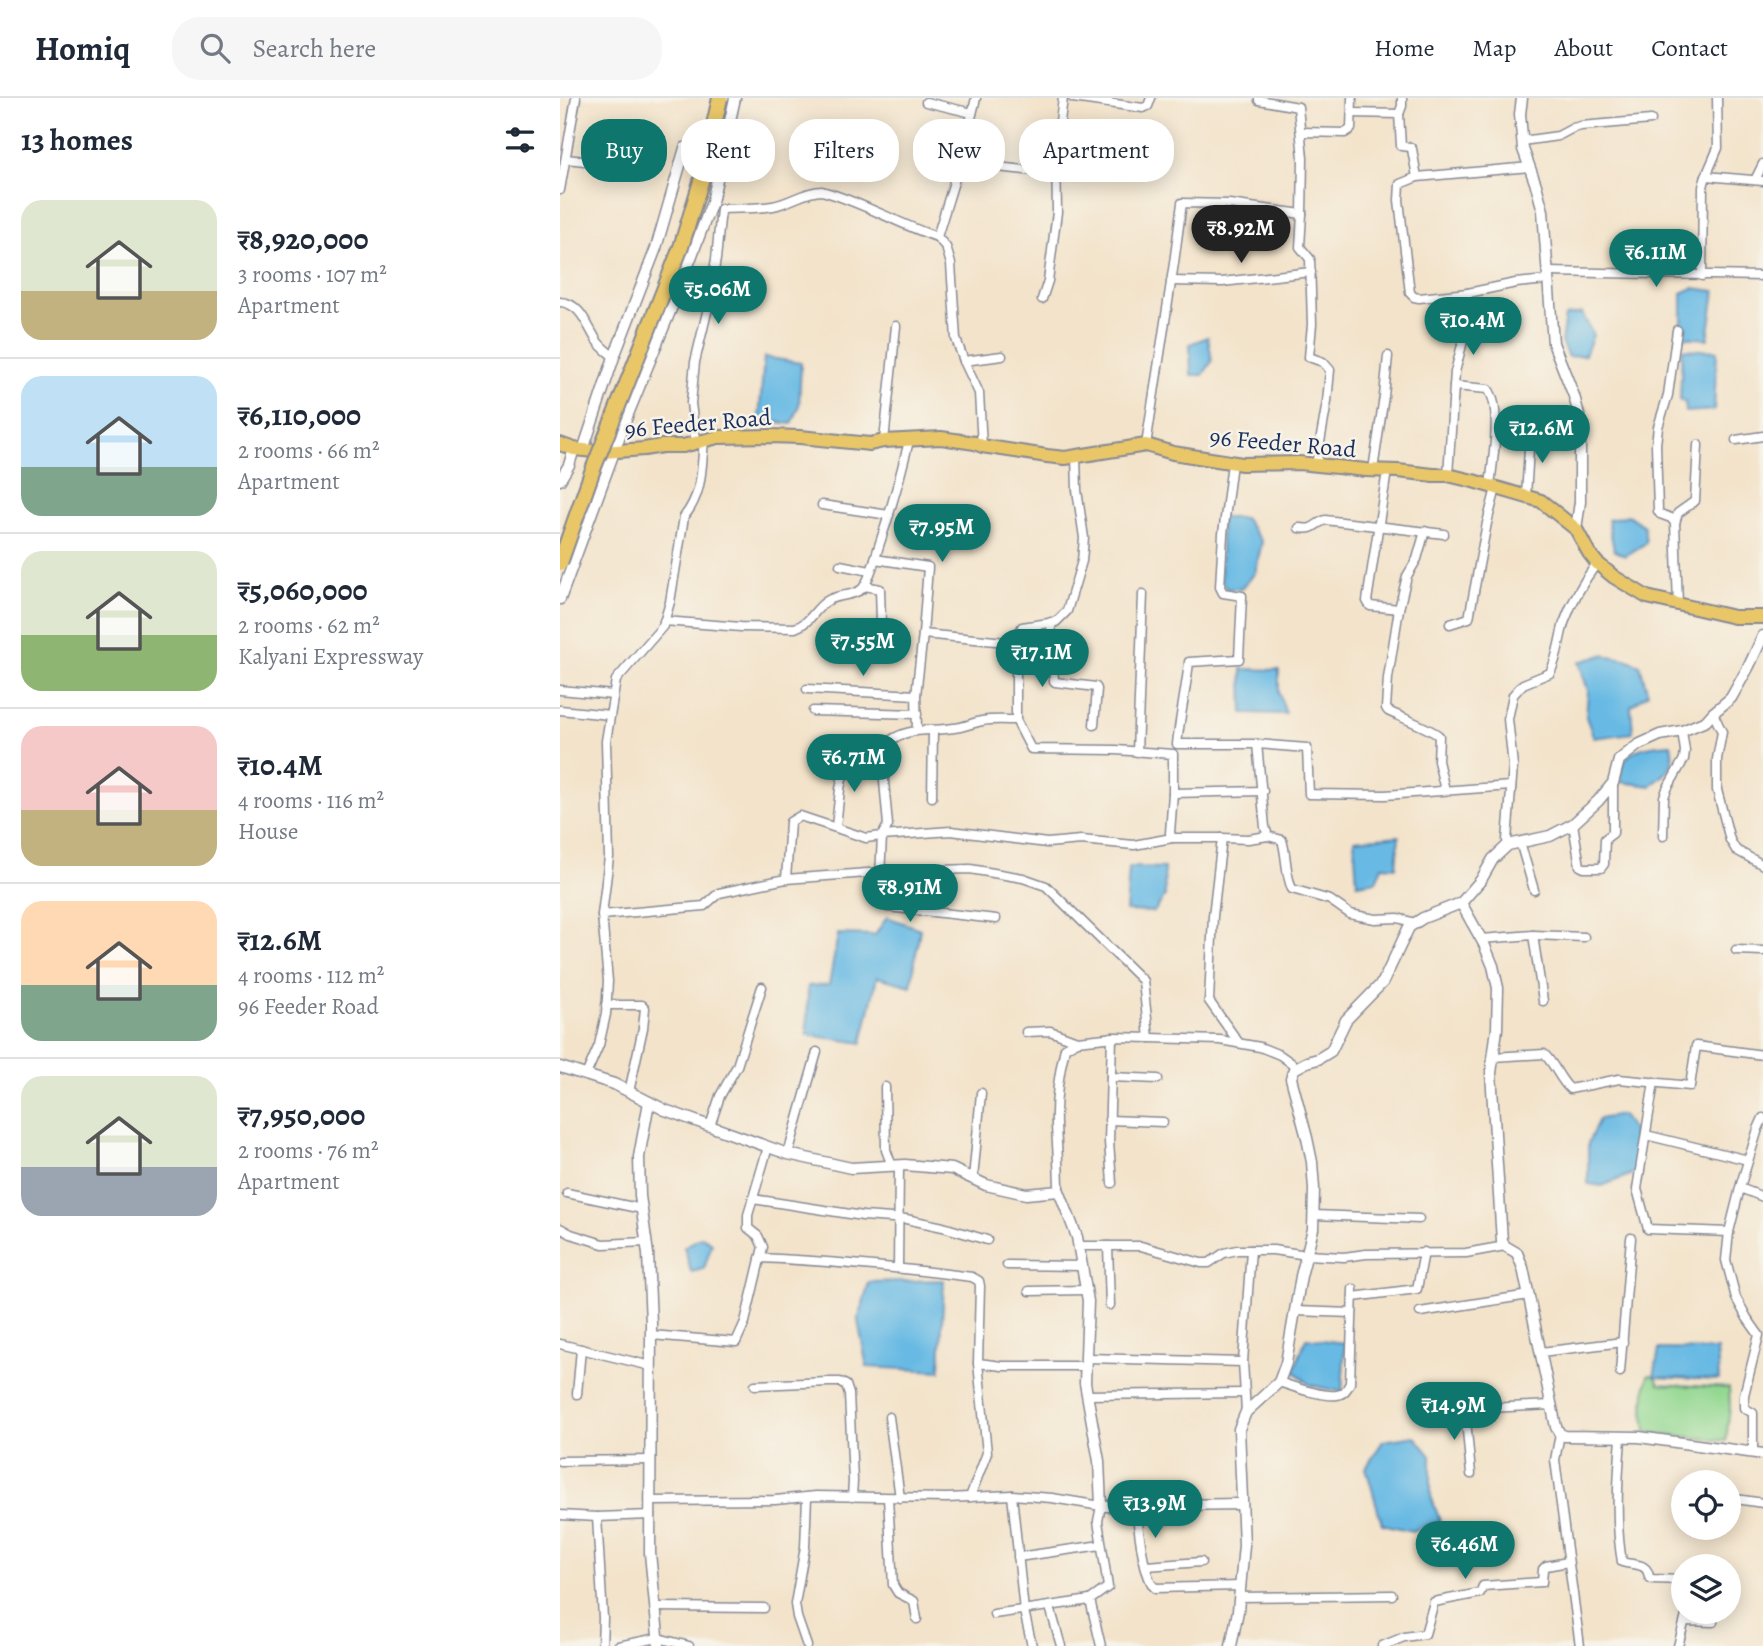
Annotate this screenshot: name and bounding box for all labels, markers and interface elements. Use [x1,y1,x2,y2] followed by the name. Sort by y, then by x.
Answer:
[172,17,662,80] search box
[35,26,130,71] text: Homiq
[196,29,234,67] icon: search
[252,31,376,66] text: Search here
[1374,32,1435,64] text: Home
[1473,32,1517,64] text: Map
[1555,32,1613,64] text: About
[1651,32,1728,64] text: Contact
[581,119,667,182] chip: Buy
[681,119,775,182] chip: Rent
[789,119,899,182] chip: Filters
[913,119,1005,182] chip: New
[1019,119,1174,182] chip: Apartment
[21,120,133,160] text: 13 homes
[501,121,539,159] icon: filters
[1184,206,1298,265] pin: ₹8.92M
[1207,212,1275,243] text: ₹8.92M
[238,219,369,259] text: ₹8,920,000
[77,228,161,312] icon: home
[1599,230,1713,289] pin: ₹6.11M
[1625,236,1687,267] text: ₹6.11M
[238,259,387,290] text: 3 rooms · 107 m²
[661,266,775,326] pin: ₹5.06M
[685,273,751,304] text: ₹5.06M
[238,290,340,321] text: Apartment
[1416,298,1530,357] pin: ₹10.4M
[1441,304,1505,335] text: ₹10.4M
[238,395,361,435] text: ₹6,110,000
[623,401,773,445] street label: 96 Feeder Road
[77,404,161,488] icon: home
[1485,406,1599,465] pin: ₹12.6M
[1510,412,1574,443] text: ₹12.6M
[1208,421,1358,465] street label: 96 Feeder Road
[238,435,380,466] text: 2 rooms · 66 m²
[238,466,340,497] text: Apartment
[885,504,999,564] pin: ₹7.95M
[910,511,974,542] text: ₹7.95M
[238,570,368,610] text: ₹5,060,000
[77,579,161,663] icon: home
[238,610,380,641] text: 2 rooms · 62 m²
[806,618,920,678] pin: ₹7.55M
[831,625,895,656] text: ₹7.55M
[985,630,1099,689] pin: ₹17.1M
[1012,636,1072,667] text: ₹17.1M
[238,641,423,672] text: Kalyani Expressway
[797,734,911,794] pin: ₹6.71M
[822,741,886,772] text: ₹6.71M
[238,745,323,785] text: ₹10.4M
[77,754,161,838] icon: home
[238,785,384,816] text: 4 rooms · 116 m²
[238,816,298,847] text: House
[853,864,967,924] pin: ₹8.91M
[878,871,942,902] text: ₹8.91M
[238,920,322,960] text: ₹12.6M
[77,929,161,1013] icon: home
[238,960,384,991] text: 4 rooms · 112 m²
[238,991,379,1022] text: 96 Feeder Road
[238,1095,365,1135] text: ₹7,950,000
[77,1104,161,1188] icon: home
[238,1135,379,1166] text: 2 rooms · 76 m²
[238,1166,340,1197] text: Apartment
[1397,1382,1511,1442] pin: ₹14.9M
[1422,1389,1486,1420] text: ₹14.9M
[1671,1470,1741,1624] map controls
[1671,1470,1741,1540] button: locate
[1098,1480,1212,1540] pin: ₹13.9M
[1123,1487,1187,1518] text: ₹13.9M
[1408,1522,1522,1581] pin: ₹6.46M
[1432,1528,1498,1559] text: ₹6.46M
[1671,1554,1741,1624] button: layers

